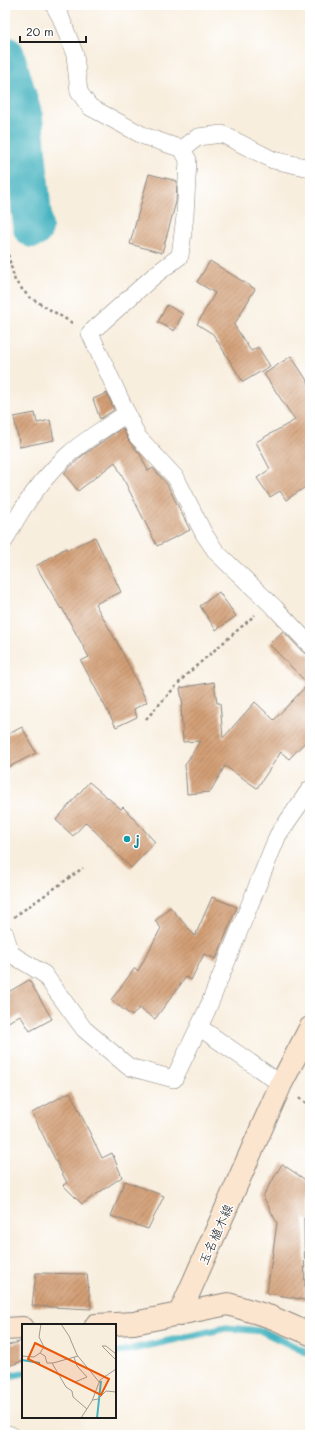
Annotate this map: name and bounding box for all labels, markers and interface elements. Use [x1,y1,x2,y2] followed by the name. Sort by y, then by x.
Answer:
[20,18,86,44] scale bar
[26,23,54,39] text: 20 m
[133,831,140,848] place label: j
[122,834,132,844] marker: j
[194,1200,236,1267] street label: 玉名植木線
[22,1324,116,1418] inset map

